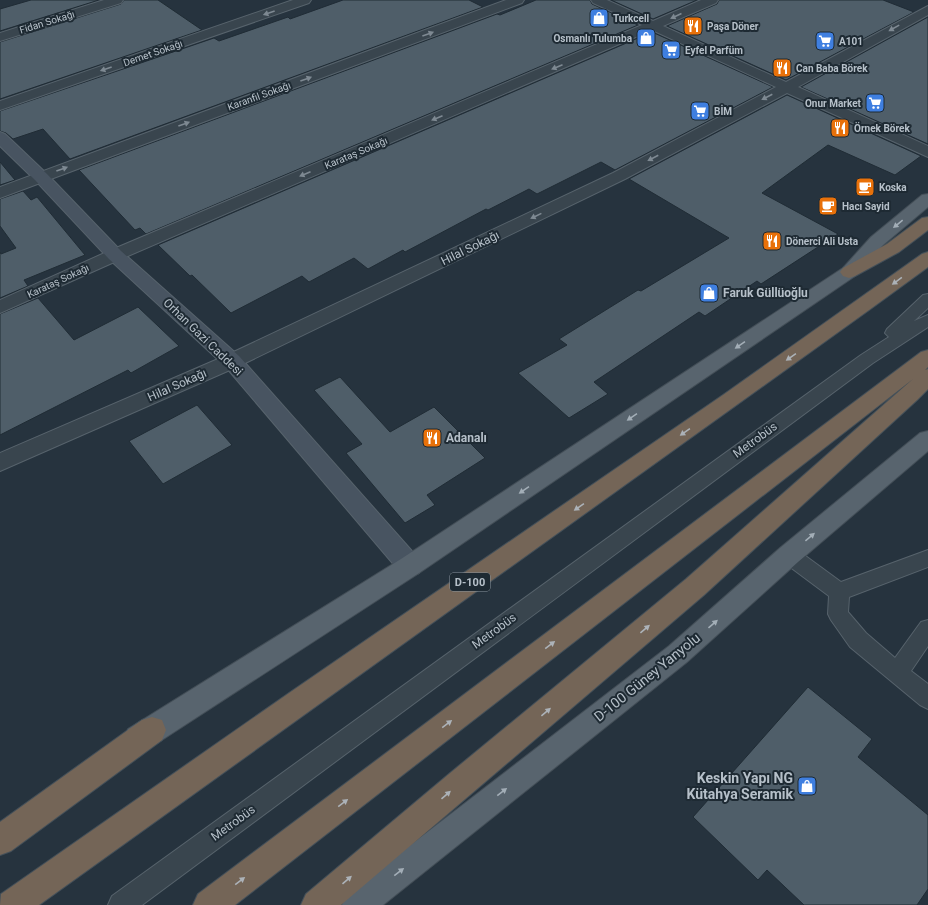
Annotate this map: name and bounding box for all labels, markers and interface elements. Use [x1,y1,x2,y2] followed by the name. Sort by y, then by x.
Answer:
[588,7,610,29] shop icon: Turkcell
[18,8,76,36] street label: Fidan Sokağı
[262,10,274,16] one-way arrow
[613,13,650,24] place label: Turkcell
[671,13,682,19] one-way arrow
[682,15,704,37] restaurant icon: Paşa Döner
[707,21,759,32] place label: Paşa Döner
[888,25,900,32] one-way arrow
[635,27,657,49] shop icon: Osmanlı Tulumba
[423,30,435,36] one-way arrow
[814,30,836,52] supermarket icon: A101
[553,33,633,44] place label: Osmanlı Tulumba
[839,36,863,47] place label: A101
[122,38,184,68] street label: Demet Sokağı
[660,39,682,61] supermarket icon: Eyfel Parfüm
[685,45,743,56] place label: Eyfel Parfüm
[771,57,793,79] restaurant icon: Can Baba Börek
[796,63,868,74] place label: Can Baba Börek
[551,64,562,70] one-way arrow
[100,66,112,72] one-way arrow
[301,75,313,81] one-way arrow
[226,79,292,113] street label: Karanfil Sokağı
[864,92,886,114] supermarket icon: Onur Market
[762,94,773,100] one-way arrow
[805,98,862,109] place label: Onur Market
[689,100,711,122] supermarket icon: BİM
[714,104,732,117] place label: BİM
[432,115,443,121] one-way arrow
[829,117,851,139] restaurant icon: Örnek Börek
[179,120,191,126] one-way arrow
[854,121,910,134] place label: Örnek Börek
[323,135,389,171] street label: Karataş Sokağı
[647,155,659,162] one-way arrow
[57,165,69,171] one-way arrow
[299,171,310,177] one-way arrow
[854,176,876,198] cafe icon: Koska
[879,182,907,193] place label: Koska
[817,195,839,217] cafe icon: Hacı Sayid
[842,201,890,212] place label: Hacı Sayid
[531,213,542,219] one-way arrow
[893,219,904,228] one-way arrow
[439,228,501,268] street label: Hilal Sokağı
[761,230,783,252] restaurant icon: Dönerci Ali Usta
[786,236,859,247] place label: Dönerci Ali Usta
[25,262,91,300] street label: Karataş Sokağı
[891,277,902,286] one-way arrow
[698,282,720,304] shop icon: Faruk Güllüoğlu
[723,286,808,300] place label: Faruk Güllüoğlu
[160,296,246,379] street label: Orhan Gazi Caddesi
[735,341,745,349] one-way arrow
[786,353,796,361] one-way arrow
[145,366,209,404] street label: Hilal Sokağı
[627,413,637,421] one-way arrow
[730,419,780,461] street label: Metrobüs
[421,427,443,449] restaurant icon: Adanalı
[680,428,690,436] one-way arrow
[446,431,487,445] place label: Adanalı
[519,486,529,494] one-way arrow
[573,503,584,511] one-way arrow
[804,533,815,542] one-way arrow
[450,573,490,591] road number: D-100
[469,610,519,652] street label: Metrobüs
[708,619,718,629] one-way arrow
[640,624,651,633] one-way arrow
[591,629,703,725] street label: D-100 Güney Yanyolu
[545,641,556,650] one-way arrow
[540,708,551,716] one-way arrow
[442,720,452,728] one-way arrow
[687,770,794,802] place label: Keskin Yapı NG Kütahya Seramik
[796,775,818,797] shop icon: Keskin Yapı NG Kütahya Seramik
[496,788,507,796] one-way arrow
[440,791,451,800] one-way arrow
[338,798,349,807] one-way arrow
[208,802,258,844] street label: Metrobüs
[394,868,405,877] one-way arrow
[342,875,352,884] one-way arrow
[235,878,245,886] one-way arrow

